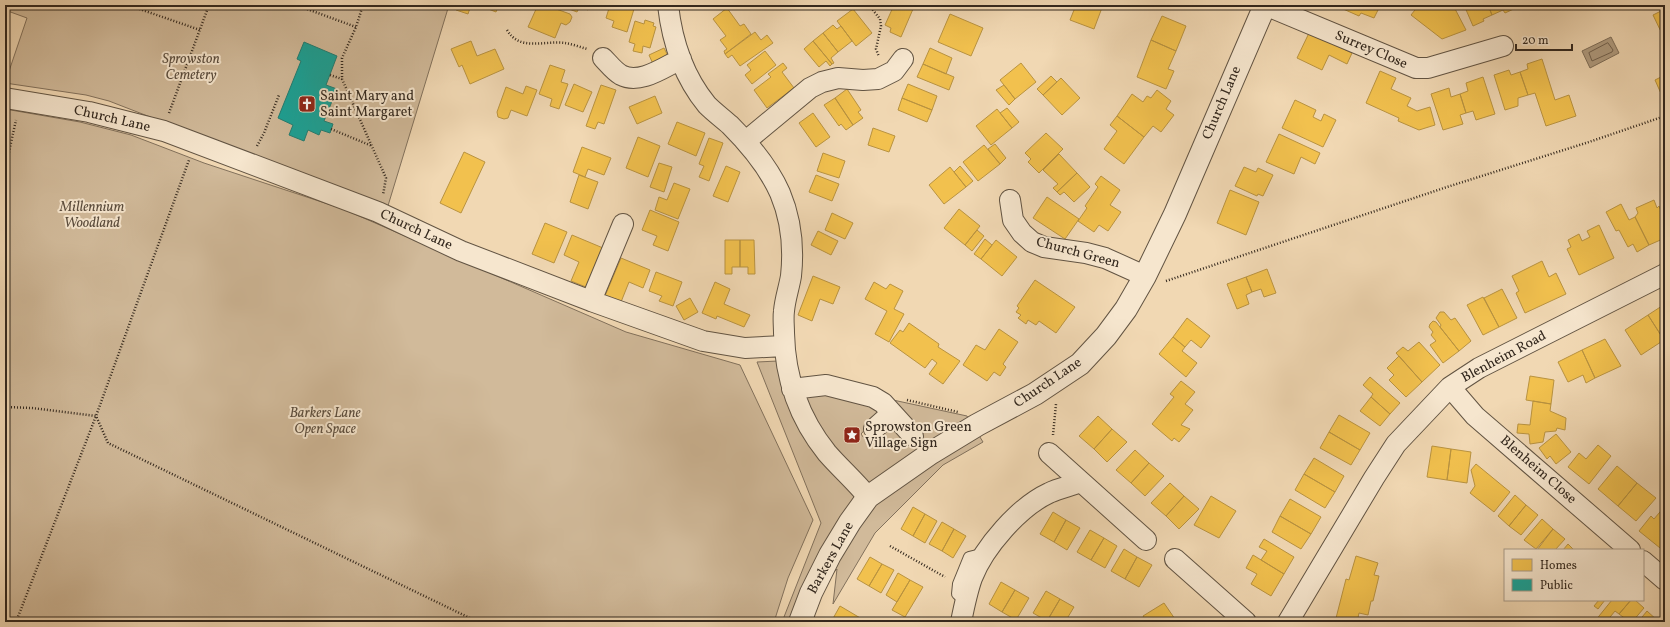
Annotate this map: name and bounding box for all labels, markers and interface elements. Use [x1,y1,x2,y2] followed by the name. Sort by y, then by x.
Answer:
[1332,26,1411,74] street label: Surrey Close
[1516,26,1572,52] scale bar
[1522,33,1549,49] text: 20 m
[162,50,220,85] park label: Sprowston Cemetery
[1198,63,1246,143] street label: Church Lane
[320,87,414,122] place label: Saint Mary and Saint Margaret
[297,94,317,114] church icon: Saint Mary and Saint Margaret
[72,101,153,137] street label: Church Lane
[59,198,124,233] park label: Millennium Woodland
[377,205,456,255] street label: Church Lane
[1034,233,1122,273] street label: Church Green
[1458,327,1550,387] street label: Blenheim Road
[1010,353,1086,413] street label: Church Lane
[289,404,361,439] park label: Barkers Lane Open Space
[865,418,972,453] place label: Sprowston Green Village Sign
[842,425,862,445] place icon: Sprowston Green Village Sign
[1496,431,1581,509] street label: Blenheim Close
[803,518,859,598] street label: Barkers Lane
[1504,549,1644,601] legend
[1540,558,1577,574] text: Homes
[1540,578,1573,594] text: Public

